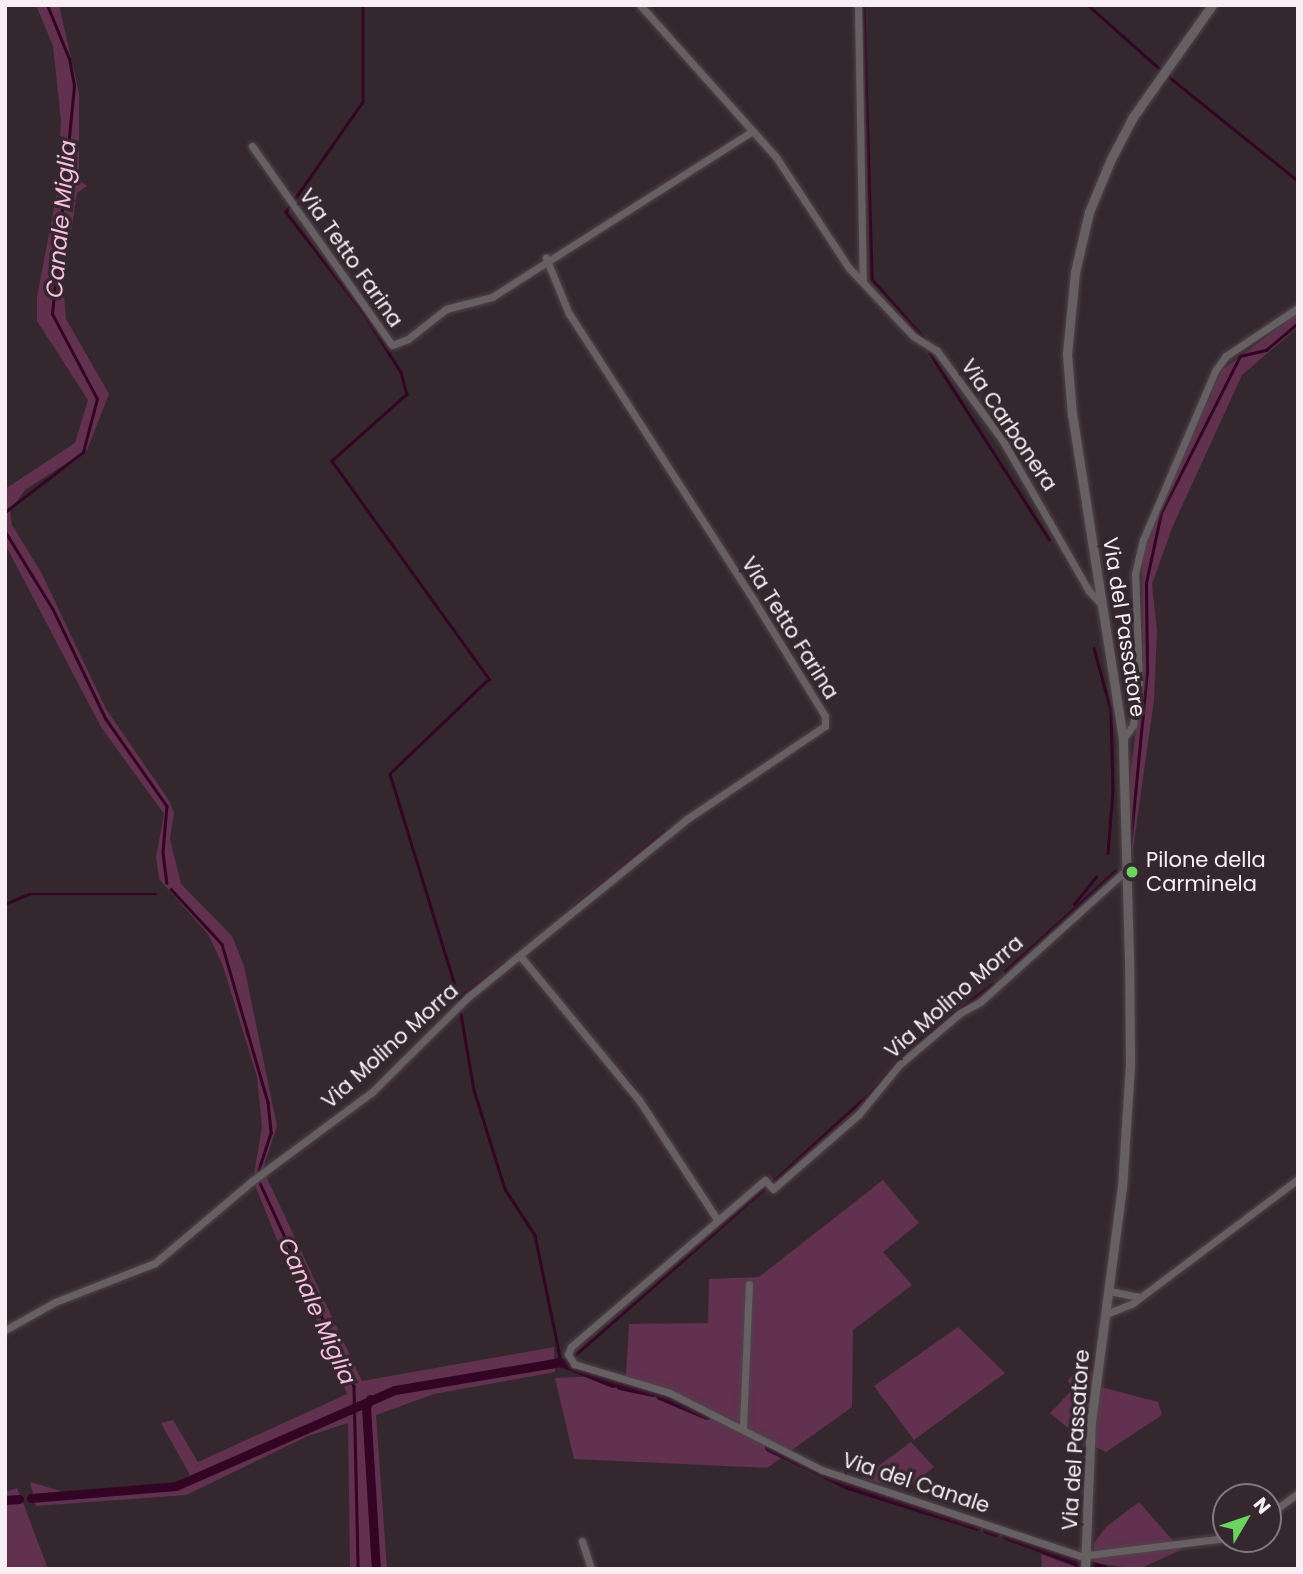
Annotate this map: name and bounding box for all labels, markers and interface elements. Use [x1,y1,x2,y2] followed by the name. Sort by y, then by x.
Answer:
[40,139,82,299] water label: Canale Miglia
[294,184,408,332] street label: Via Tetto Farina
[956,354,1062,496] street label: Via Carbonera
[1097,535,1151,719] street label: Via del Passatore
[736,552,844,704] street label: Via Tetto Farina
[1146,847,1266,897] place label: Pilone della Carminela
[1124,864,1140,880] marker: Pilone della Carminela
[880,930,1028,1064] street label: Via Molino Morra
[317,978,463,1114] street label: Via Molino Morra
[272,1233,362,1389] water label: Canale Miglia
[1057,1349,1095,1531] street label: Via del Passatore
[839,1447,993,1519] street label: Via del Canale
[1212,1483,1282,1553] north arrow
[1247,1492,1277,1520] text: N

